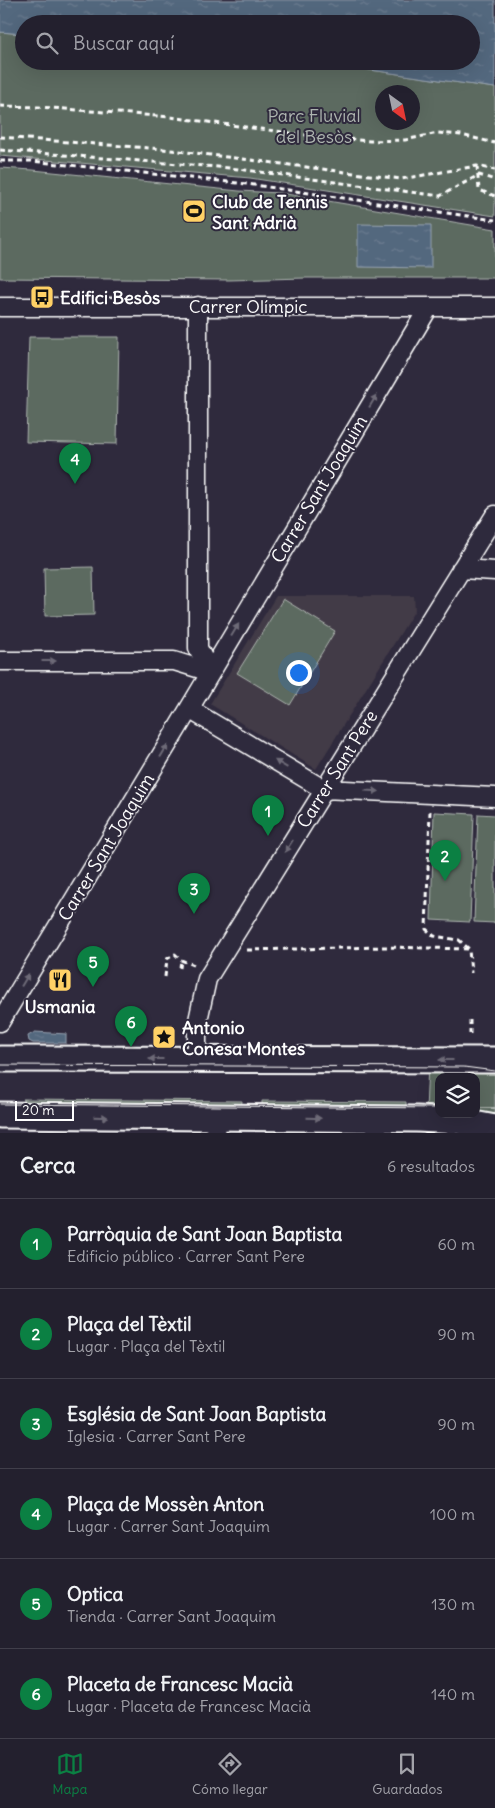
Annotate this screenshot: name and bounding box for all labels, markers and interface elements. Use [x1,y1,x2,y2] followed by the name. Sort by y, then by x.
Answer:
[15,15,480,70] search box
[33,29,61,57] icon: search
[73,31,174,55] text: Buscar aquí
[375,85,420,130] north arrow
[267,104,361,148] park label: Parc Fluvial del Besòs
[212,190,328,234] place label: Club de Tennis Sant Adrià
[181,198,207,224] sports icon: Club de Tennis Sant Adrià
[29,284,55,310] bus stop icon: Edifici Besòs
[60,286,160,309] place label: Edifici Besòs
[189,295,307,318] street label: Carrer Olímpic
[368,394,377,407] one-way arrow
[266,411,372,567] street label: Carrer Sant Joaquim
[59,443,91,484] pin: 4
[230,623,240,636] one-way arrow
[41,657,57,665] one-way arrow
[286,660,312,686] your location
[292,706,382,832] street label: Carrer Sant Pere
[159,744,168,758] one-way arrow
[275,760,288,769] one-way arrow
[53,769,159,925] street label: Carrer Sant Joaquim
[364,787,380,795] one-way arrow
[252,795,284,836] pin: 1
[284,840,294,853] one-way arrow
[429,840,461,881] pin: 2
[178,873,210,914] pin: 3
[77,946,109,987] pin: 5
[47,967,73,993] restaurant icon: Usmania
[21,973,30,986] one-way arrow
[24,995,96,1018] place label: Usmania
[115,1006,147,1047] pin: 6
[182,1016,305,1060] place label: Antonio Conesa Montes
[151,1024,177,1050] place icon: Antonio Conesa Montes
[147,1055,163,1063] one-way arrow
[438,1056,454,1064] one-way arrow
[435,1073,480,1118] map controls
[435,1073,480,1118] button: layers
[15,1098,74,1121] scale bar
[22,1101,55,1119] text: 20 m
[93,1113,109,1121] one-way arrow
[306,1114,322,1122] one-way arrow
[20,1152,75,1179] text: Cerca
[387,1156,475,1176] text: 6 resultados
[67,1222,342,1246] text: Parròquia de Sant Joan Baptista
[33,1234,39,1254] text: 1
[437,1234,475,1254] text: 60 m
[67,1246,305,1266] text: Edificio público · Carrer Sant Pere
[67,1312,192,1336] text: Plaça del Tèxtil
[32,1324,40,1344] text: 2
[437,1324,475,1344] text: 90 m
[67,1336,225,1356] text: Lugar · Plaça del Tèxtil
[67,1402,326,1426] text: Església de Sant Joan Baptista
[31,1414,41,1434] text: 3
[437,1414,475,1434] text: 90 m
[67,1426,246,1446] text: Iglesia · Carrer Sant Pere
[67,1492,264,1516] text: Plaça de Mossèn Anton
[31,1504,41,1524] text: 4
[430,1504,475,1524] text: 100 m
[67,1516,270,1536] text: Lugar · Carrer Sant Joaquim
[67,1582,123,1606] text: Optica
[31,1594,41,1614] text: 5
[431,1594,475,1614] text: 130 m
[67,1606,276,1626] text: Tienda · Carrer Sant Joaquim
[67,1672,293,1696] text: Placeta de Francesc Macià
[31,1684,41,1704] text: 6
[431,1684,475,1704] text: 140 m
[67,1696,311,1716] text: Lugar · Placeta de Francesc Macià
[52,1750,87,1798] tab: Mapa
[192,1750,268,1798] tab: Cómo llegar
[372,1750,443,1798] tab: Guardados

